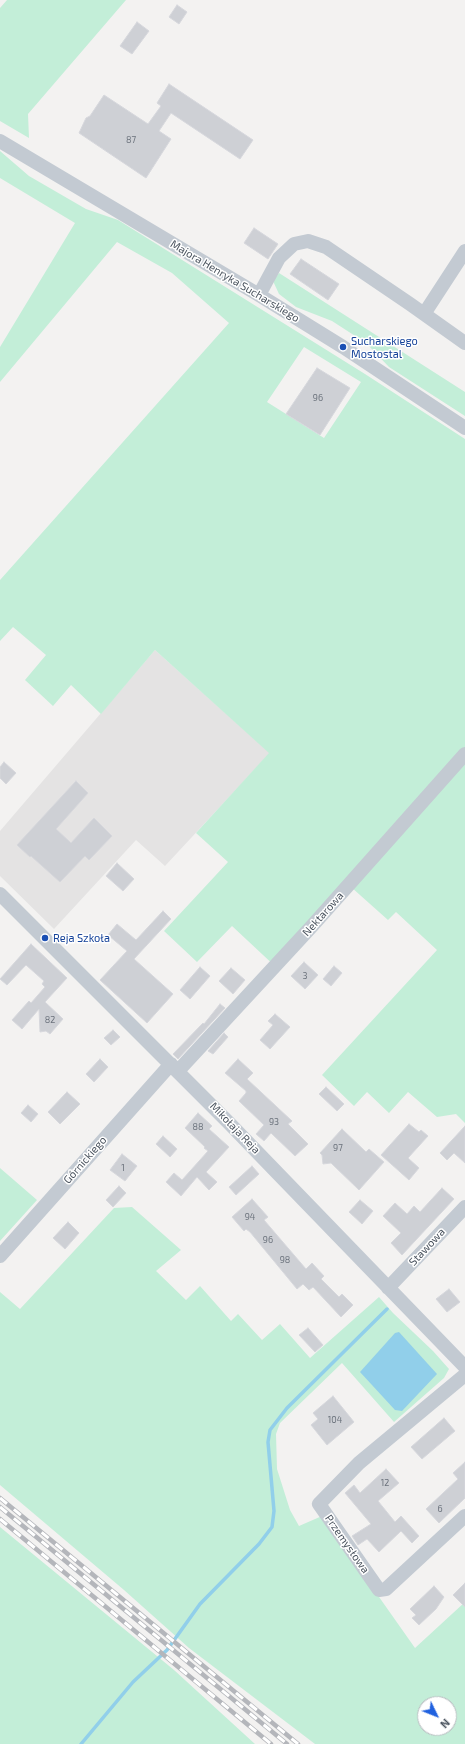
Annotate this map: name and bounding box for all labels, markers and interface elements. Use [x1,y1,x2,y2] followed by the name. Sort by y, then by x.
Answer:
[126,135,136,145] house number: 87
[168,237,302,325] street label: Majora Henryka Sucharskiego
[351,334,418,360] place label: Sucharskiego Mostostal
[338,342,348,352] marker: Sucharskiego Mostostal
[313,393,323,403] house number: 96
[300,889,346,939] street label: Nektarowa
[53,931,110,945] place label: Reja Szkoła
[40,933,50,943] marker: Reja Szkoła
[302,971,308,981] house number: 3
[45,1015,55,1025] house number: 82
[207,1100,263,1156] street label: Mikołaja Reja
[269,1117,279,1127] house number: 93
[193,1122,203,1132] house number: 88
[61,1134,109,1186] street label: Górnickiego
[333,1143,343,1153] house number: 97
[121,1163,125,1173] house number: 1
[245,1212,255,1222] house number: 94
[406,1225,448,1269] street label: Stawowa
[263,1235,273,1245] house number: 96
[280,1255,290,1265] house number: 98
[328,1415,342,1425] house number: 104
[381,1478,389,1488] house number: 12
[437,1504,443,1514] house number: 6
[322,1512,372,1576] street label: Przemysłowa
[417,1696,457,1736] north arrow
[438,1716,453,1731] text: N

